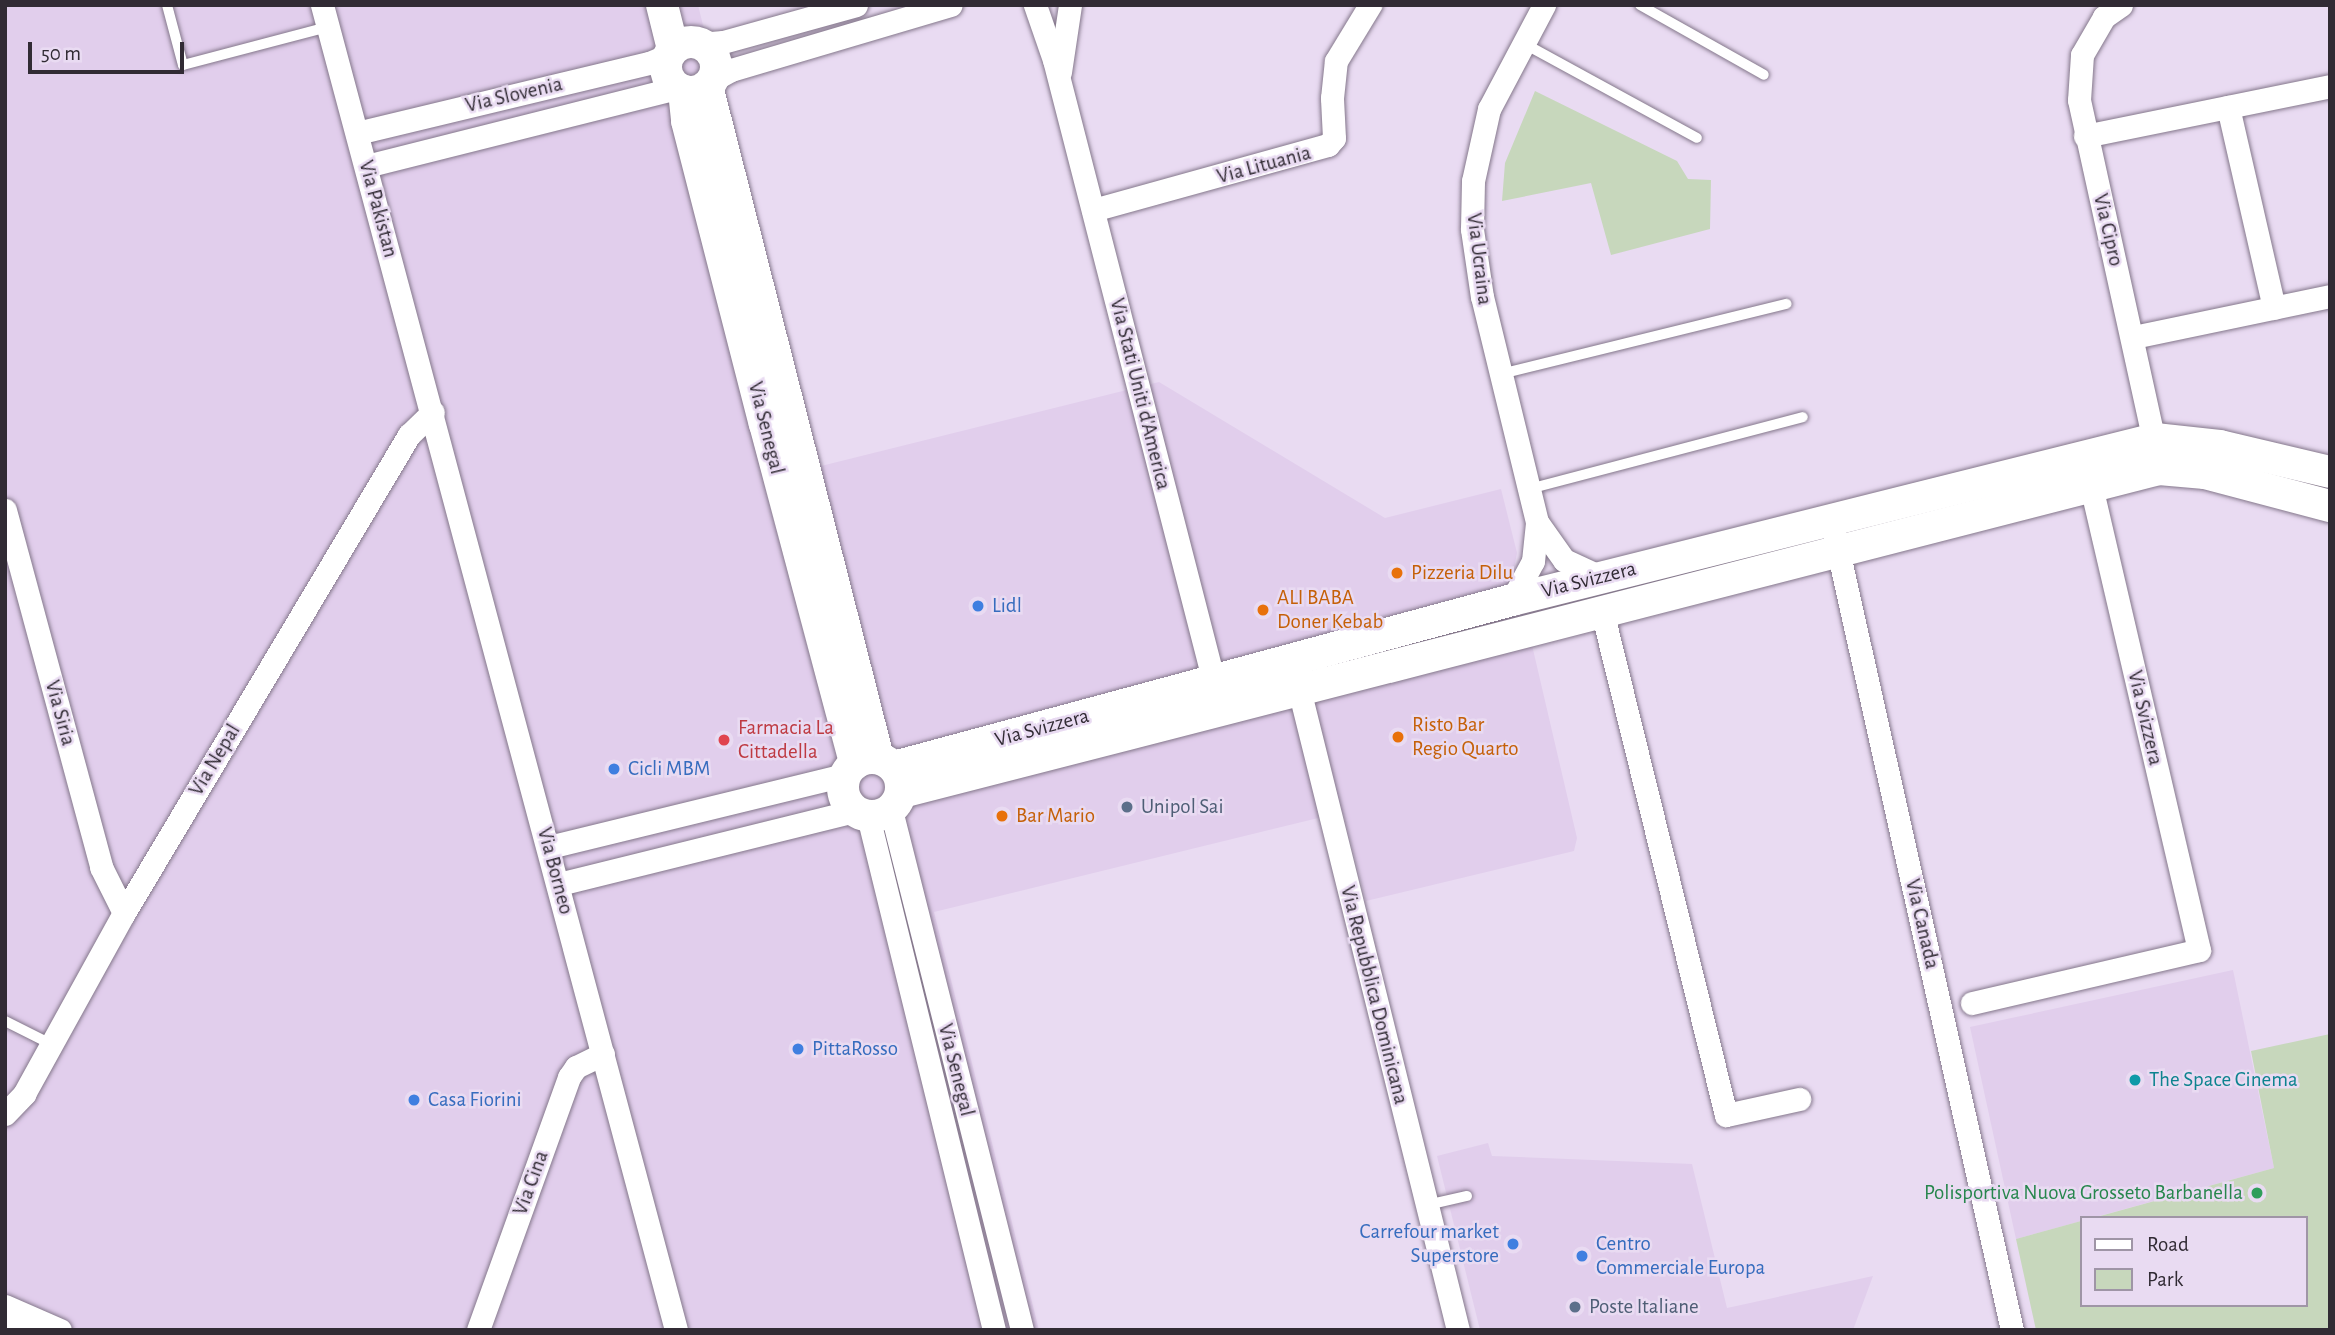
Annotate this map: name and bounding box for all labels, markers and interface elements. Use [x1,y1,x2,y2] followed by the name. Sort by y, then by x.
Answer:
[32,28,187,72] scale bar
[41,43,81,64] text: 50 m
[463,72,565,118] street label: Via Slovenia
[1214,140,1314,190] street label: Via Lituania
[353,158,403,260] street label: Via Pakistan
[2087,191,2129,269] street label: Via Cipro
[1461,212,1497,306] street label: Via Ucraina
[1104,296,1176,492] street label: Via Stati Uniti d'America
[742,379,790,477] street label: Via Senegal
[1539,556,1639,604] street label: Via Svizzera
[1411,560,1513,586] place label: Pizzeria Dilu
[1389,565,1405,581] marker: Pizzeria Dilu
[1277,585,1383,635] place label: ALI BABA Doner Kebab
[992,593,1022,619] place label: Lidl
[970,598,986,614] marker: Lidl
[1255,602,1271,618] marker: ALI BABA Doner Kebab
[2122,668,2168,768] street label: Via Svizzera
[39,678,81,748] street label: Via Siria
[992,703,1092,753] street label: Via Svizzera
[1412,712,1519,762] place label: Risto Bar Regio Quarto
[738,715,834,765] place label: Farmacia La Cittadella
[184,720,246,800] street label: Via Nepal
[1390,729,1406,745] marker: Risto Bar Regio Quarto
[716,732,732,748] marker: Farmacia La Cittadella
[628,756,710,782] place label: Cicli MBM
[606,761,622,777] marker: Cicli MBM
[1141,794,1224,820] place label: Unipol Sai
[1119,799,1135,815] marker: Unipol Sai
[1016,803,1095,829] place label: Bar Mario
[994,808,1010,824] marker: Bar Mario
[531,825,579,917] street label: Via Borneo
[1899,877,1945,971] street label: Via Canada
[1335,883,1413,1107] street label: Via Repubblica Dominicana
[932,1021,980,1119] street label: Via Senegal
[812,1036,898,1062] place label: PittaRosso
[790,1041,806,1057] marker: PittaRosso
[2149,1067,2298,1093] place label: The Space Cinema
[2127,1072,2143,1088] marker: The Space Cinema
[428,1087,522,1113] place label: Casa Fiorini
[406,1092,422,1108] marker: Casa Fiorini
[508,1147,554,1219] street label: Via Cina
[1924,1180,2243,1206] place label: Polisportiva Nuova Grosseto Barbanella
[2249,1185,2265,1201] marker: Polisportiva Nuova Grosseto Barbanella
[2080,1216,2307,1307] legend
[1360,1219,1499,1269] place label: Carrefour market Superstore
[1596,1231,1765,1281] place label: Centro Commerciale Europa
[2147,1234,2189,1255] text: Road
[1505,1236,1521,1252] marker: Carrefour market Superstore
[1574,1248,1590,1264] marker: Centro Commerciale Europa
[2147,1269,2183,1290] text: Park
[1589,1294,1699,1320] place label: Poste Italiane
[1567,1299,1583,1315] marker: Poste Italiane

